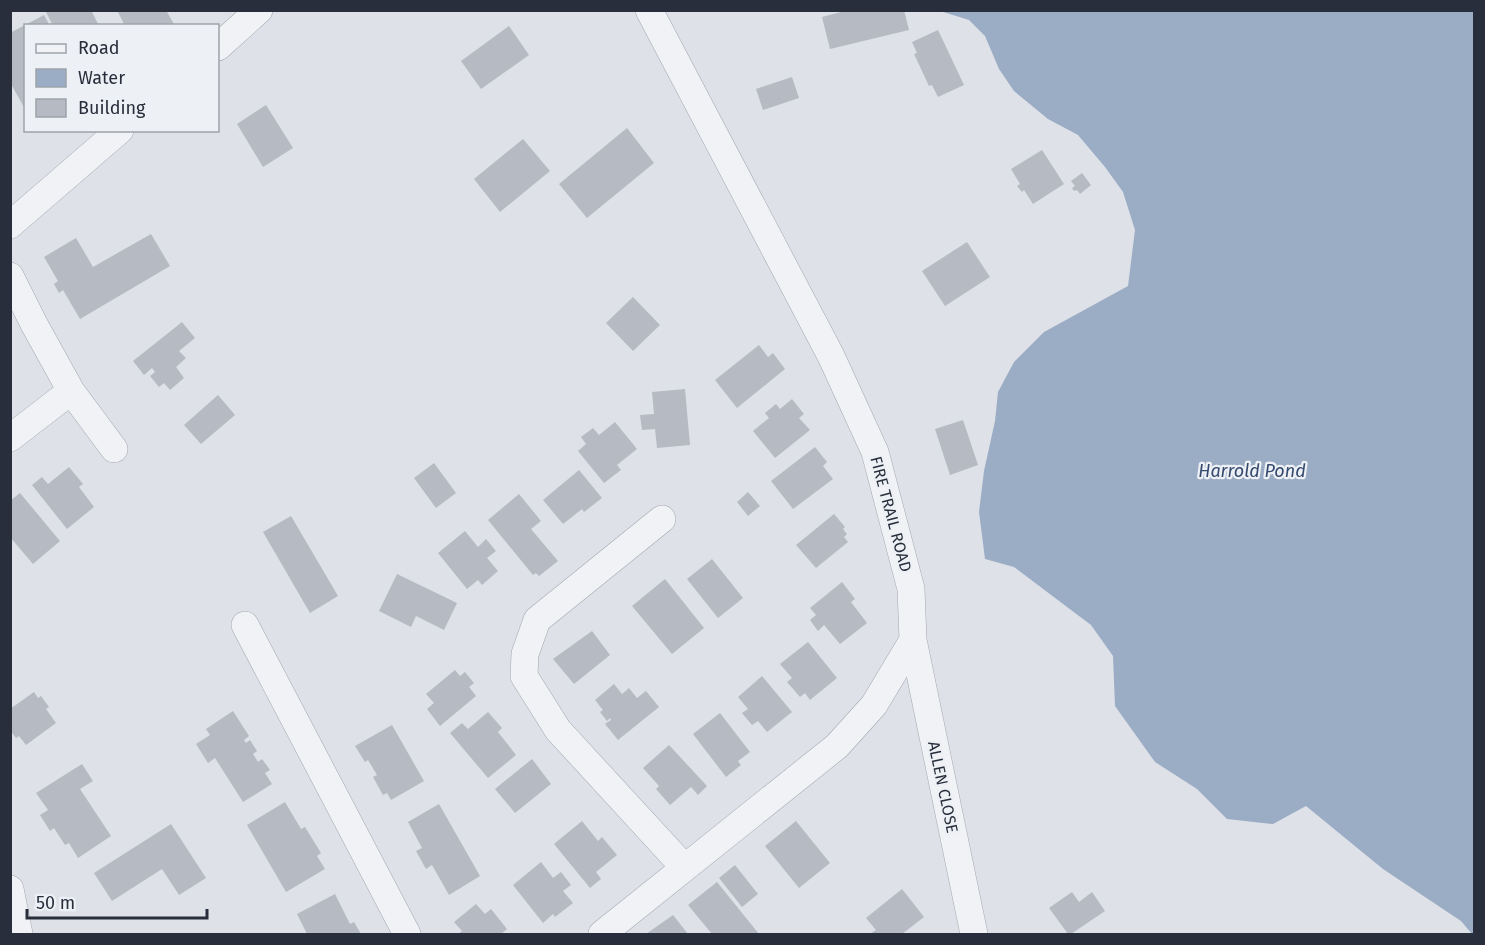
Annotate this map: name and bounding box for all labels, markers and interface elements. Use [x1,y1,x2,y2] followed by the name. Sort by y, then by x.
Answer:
[24,24,219,132] legend
[78,37,120,59] text: Road
[78,67,125,89] text: Water
[78,97,146,119] text: Building
[866,454,916,574] street label: FIRE TRAIL ROAD
[1198,460,1306,482] water label: Harrold Pond
[924,739,962,835] street label: ALLEN CLOSE
[27,882,207,920] scale bar
[36,892,75,914] text: 50 m

